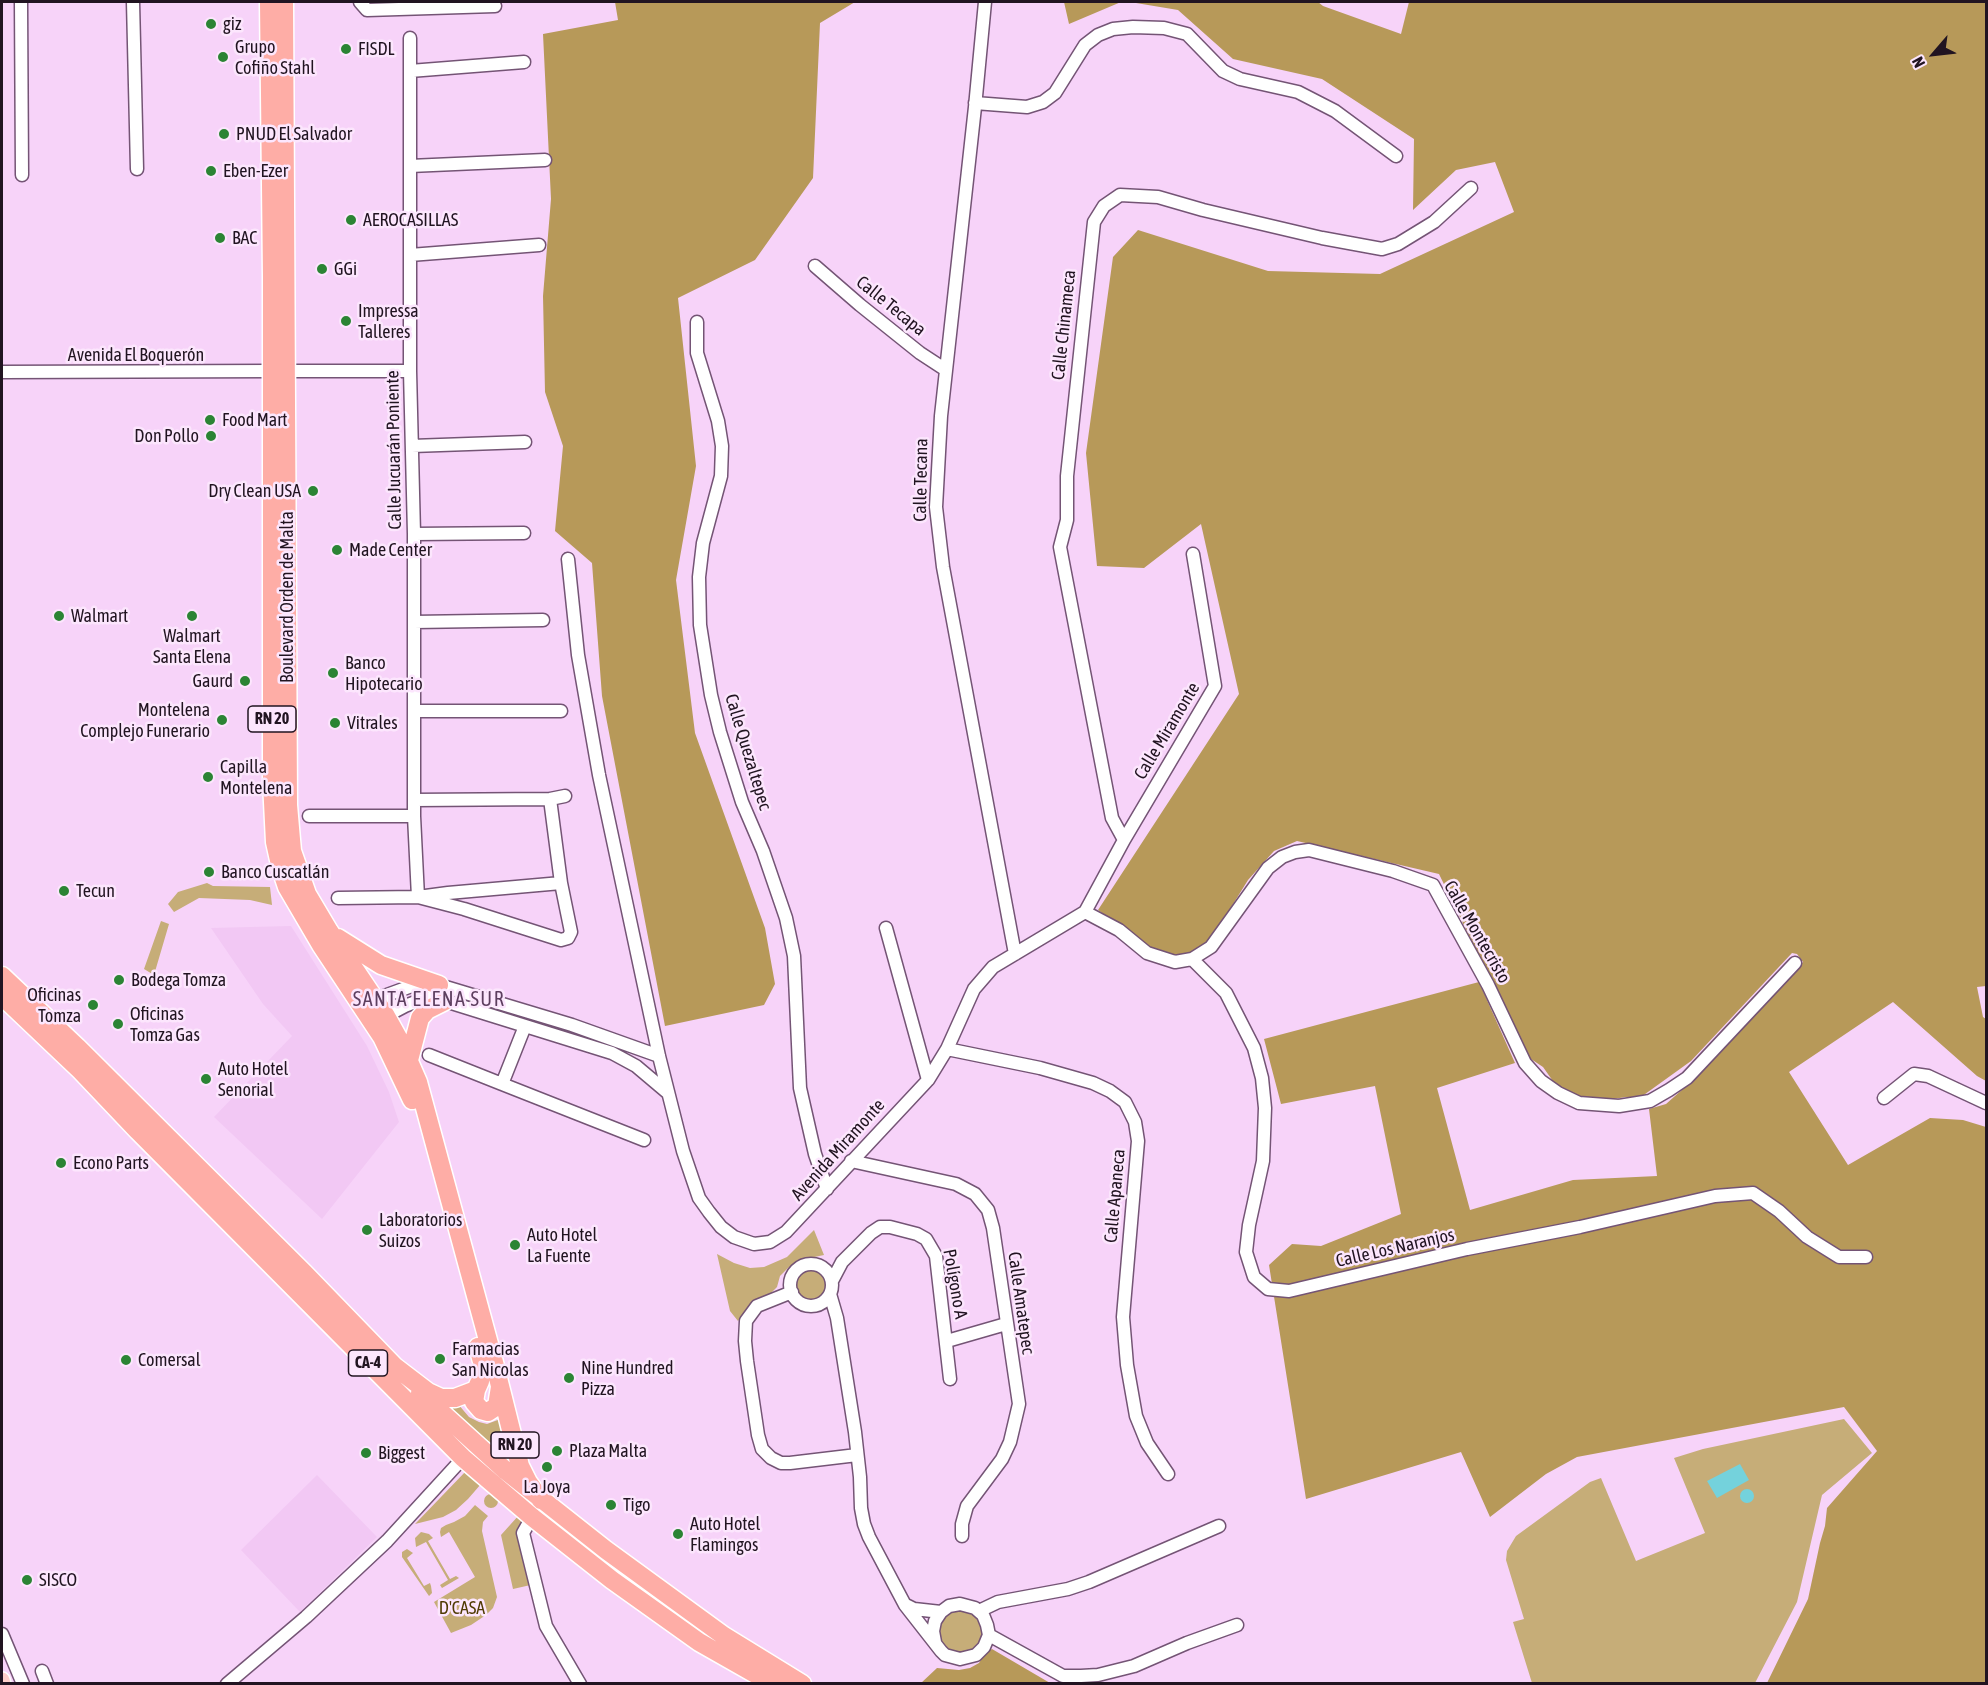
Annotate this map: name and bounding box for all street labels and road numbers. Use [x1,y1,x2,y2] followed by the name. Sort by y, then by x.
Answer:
[1047,269,1081,381] street label: Calle Chinameca
[852,271,930,341] street label: Calle Tecapa
[68,344,204,366] street label: Avenida El Boquerón
[382,370,406,530] street label: Calle Jucuarán Poniente
[909,438,933,522] street label: Calle Tecana
[276,511,298,683] street label: Boulevard Orden de Malta
[1130,679,1204,783] street label: Calle Miramonte
[720,692,776,812] street label: Calle Quezaltepec
[248,706,296,732] road number: RN 20
[1439,877,1515,987] street label: Calle Montecristo
[787,1095,889,1205] street label: Avenida Miramonte
[1100,1148,1130,1244] street label: Calle Apaneca
[1334,1224,1456,1272] street label: Calle Los Naranjos
[938,1247,972,1321] street label: Polígono A
[1003,1250,1039,1356] street label: Calle Amatepec
[348,1350,388,1376] road number: CA-4
[491,1432,539,1458] road number: RN 20

